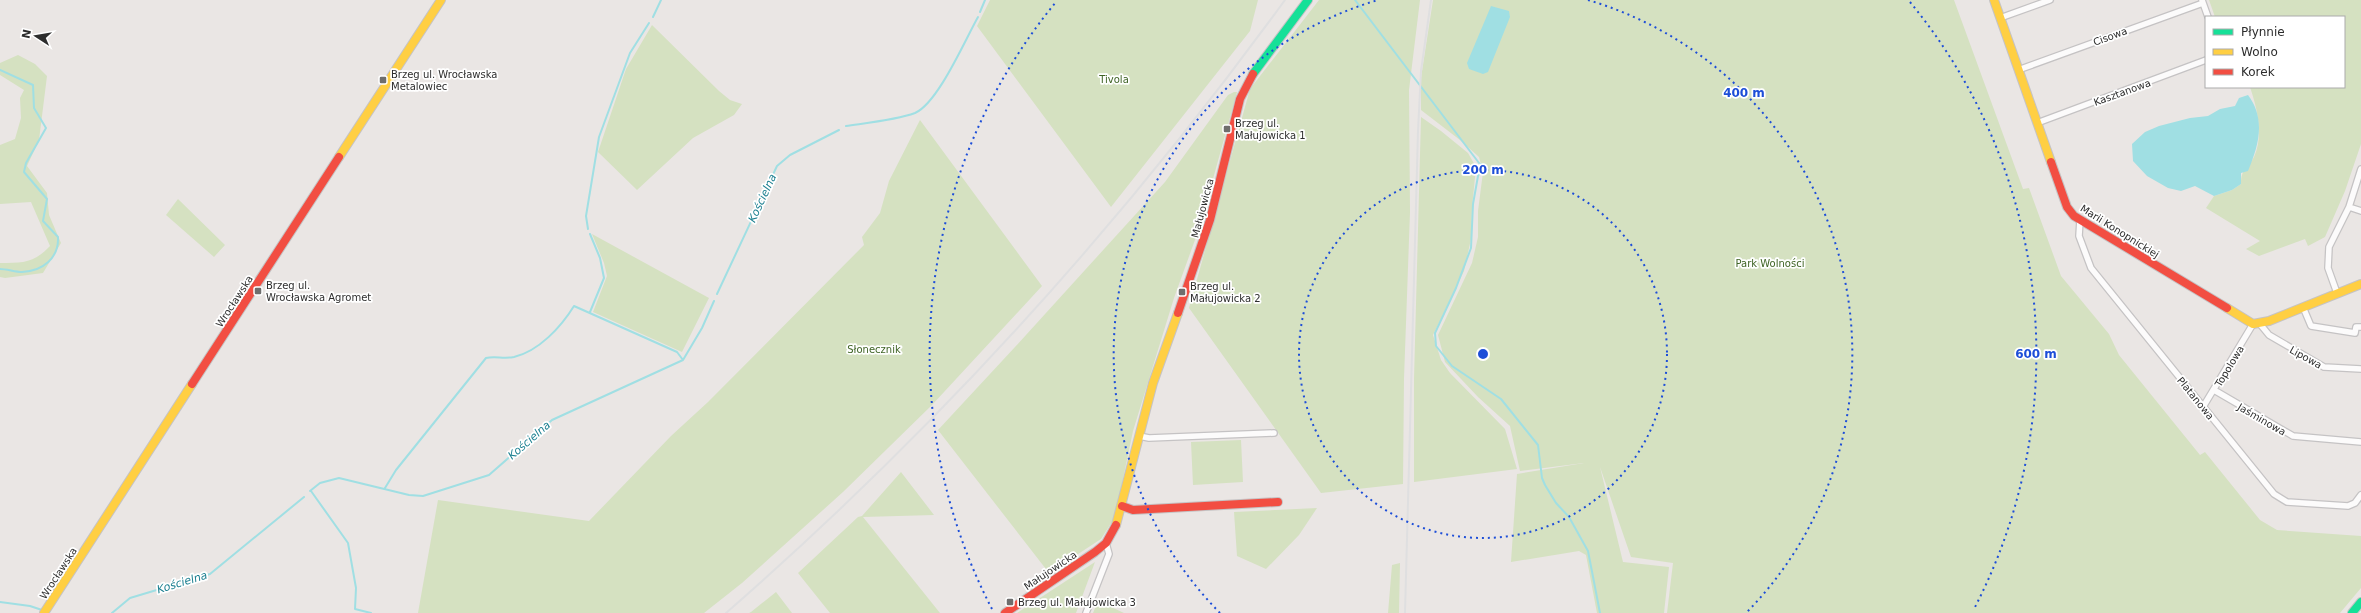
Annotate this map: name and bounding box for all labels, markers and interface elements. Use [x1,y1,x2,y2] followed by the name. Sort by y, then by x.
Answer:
[16,16,56,56] north arrow
[2205,16,2345,88] legend
[2092,25,2129,48] street label: Cisowa
[2241,25,2285,39] text: Płynnie
[19,28,34,40] text: N
[2241,45,2278,59] text: Wolno
[2241,65,2275,79] text: Korek
[391,69,497,92] place label: Brzeg ul. Wrocławska Metalowiec
[1098,74,1129,85] park label: Tivola
[378,75,388,85] marker: Brzeg ul. Wrocławska Metalowiec
[2092,77,2152,108] street label: Kasztanowa
[1723,86,1765,100] text: 400 m
[1235,118,1306,141] place label: Brzeg ul. Małujowicka 1
[1222,124,1232,134] marker: Brzeg ul. Małujowicka 1
[1462,163,1504,177] text: 200 m
[746,172,779,224] water label: Kościelna
[1189,177,1216,239] street label: Małujowicka
[2078,203,2161,260] street label: Marii Konopnickiej
[1736,258,1804,269] park label: Park Wolności
[214,274,255,329] street label: Wrocławska
[266,280,371,303] place label: Brzeg ul. Wrocławska Agromet
[1190,281,1261,304] place label: Brzeg ul. Małujowicka 2
[253,286,263,296] marker: Brzeg ul. Wrocławska Agromet
[1177,287,1187,297] marker: Brzeg ul. Małujowicka 2
[847,344,901,355] park label: Słonecznik
[2212,344,2246,390] street label: Topolowa
[2288,344,2324,371] street label: Lipowa
[1476,347,1490,361] centre of rings
[2015,347,2057,361] text: 600 m
[2175,375,2216,422] street label: Platanowa
[2235,401,2288,438] street label: Jaśminowa
[505,418,553,462] water label: Kościelna
[38,546,79,601] street label: Wrocławska
[1022,549,1079,592] street label: Małujowicka
[155,569,209,596] water label: Kościelna
[1005,597,1015,607] marker: Brzeg ul. Małujowicka 3
[1018,597,1136,608] place label: Brzeg ul. Małujowicka 3

